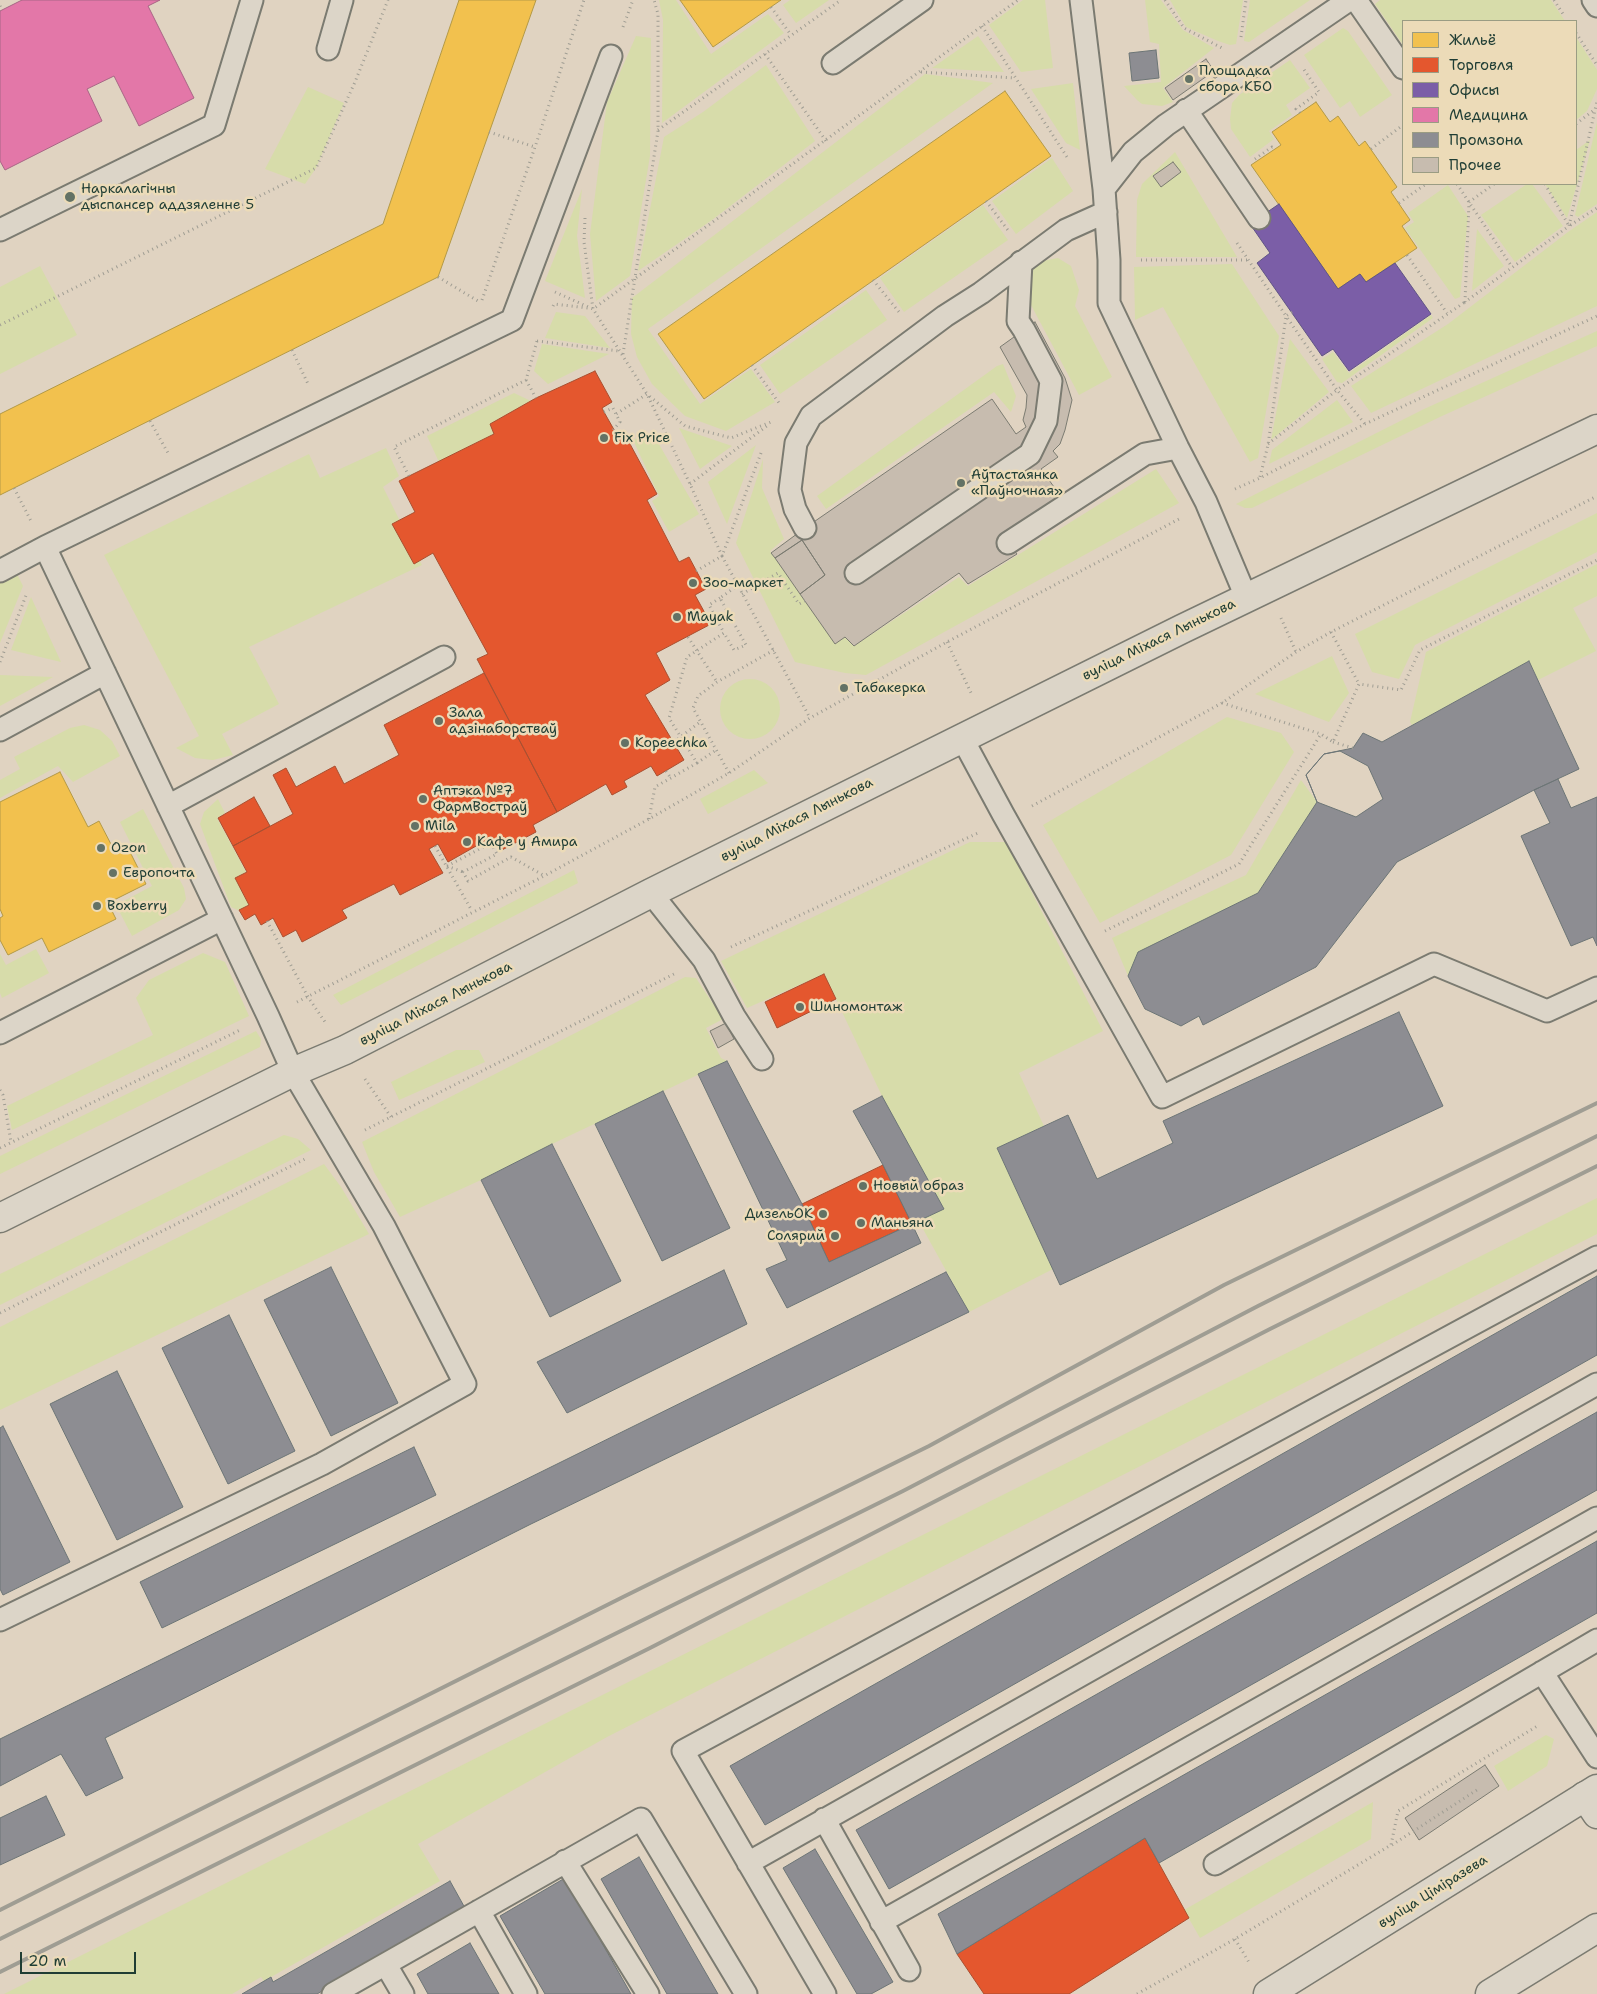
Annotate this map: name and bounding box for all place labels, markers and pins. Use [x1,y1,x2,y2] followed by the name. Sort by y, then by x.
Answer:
[1199,63,1272,95] place label: Площадка сбора КБО
[1183,73,1195,85] marker: Площадка сбора КБО
[81,181,254,213] place label: Наркалагічны дыспансер аддзяленне 5
[63,190,77,204] marker: Наркалагічны дыспансер аддзяленне 5
[614,430,670,446] place label: Fix Price
[598,432,610,444] marker: Fix Price
[971,467,1063,500] place label: Аўтастаянка «Паўночная»
[955,477,967,489] marker: Аўтастаянка «Паўночная»
[703,575,783,591] place label: Зоо-маркет
[687,577,699,589] marker: Зоо-маркет
[687,609,734,625] place label: Mayak
[671,611,683,623] marker: Mayak
[854,680,926,696] place label: Табакерка
[838,682,850,694] marker: Табакерка
[449,705,557,738] place label: Зала адзінаборстваў
[433,715,445,727] marker: Зала адзінаборстваў
[635,735,707,751] place label: Kopeechka
[619,737,631,749] marker: Kopeechka
[433,783,527,816] place label: Аптэка №7 ФармВостраў
[417,793,429,805] marker: Аптэка №7 ФармВостраў
[425,818,455,834] place label: Mila
[409,820,421,832] marker: Mila
[477,834,577,850] place label: Кафе у Амира
[461,836,473,848] marker: Кафе у Амира
[111,840,146,856] place label: Ozon
[95,842,107,854] marker: Ozon
[123,865,195,881] place label: Европочта
[107,867,119,879] marker: Европочта
[107,898,167,914] place label: Boxberry
[91,900,103,912] marker: Boxberry
[810,999,902,1015] place label: Шиномонтаж
[794,1001,806,1013] marker: Шиномонтаж
[873,1178,964,1194] place label: Новый образ
[857,1180,869,1192] marker: Новый образ
[745,1206,813,1222] place label: ДизельОК
[817,1208,829,1220] marker: ДизельОК
[871,1215,933,1231] place label: Маньяна
[855,1217,867,1229] marker: Маньяна
[767,1228,825,1244] place label: Солярий
[829,1230,841,1242] marker: Солярий

